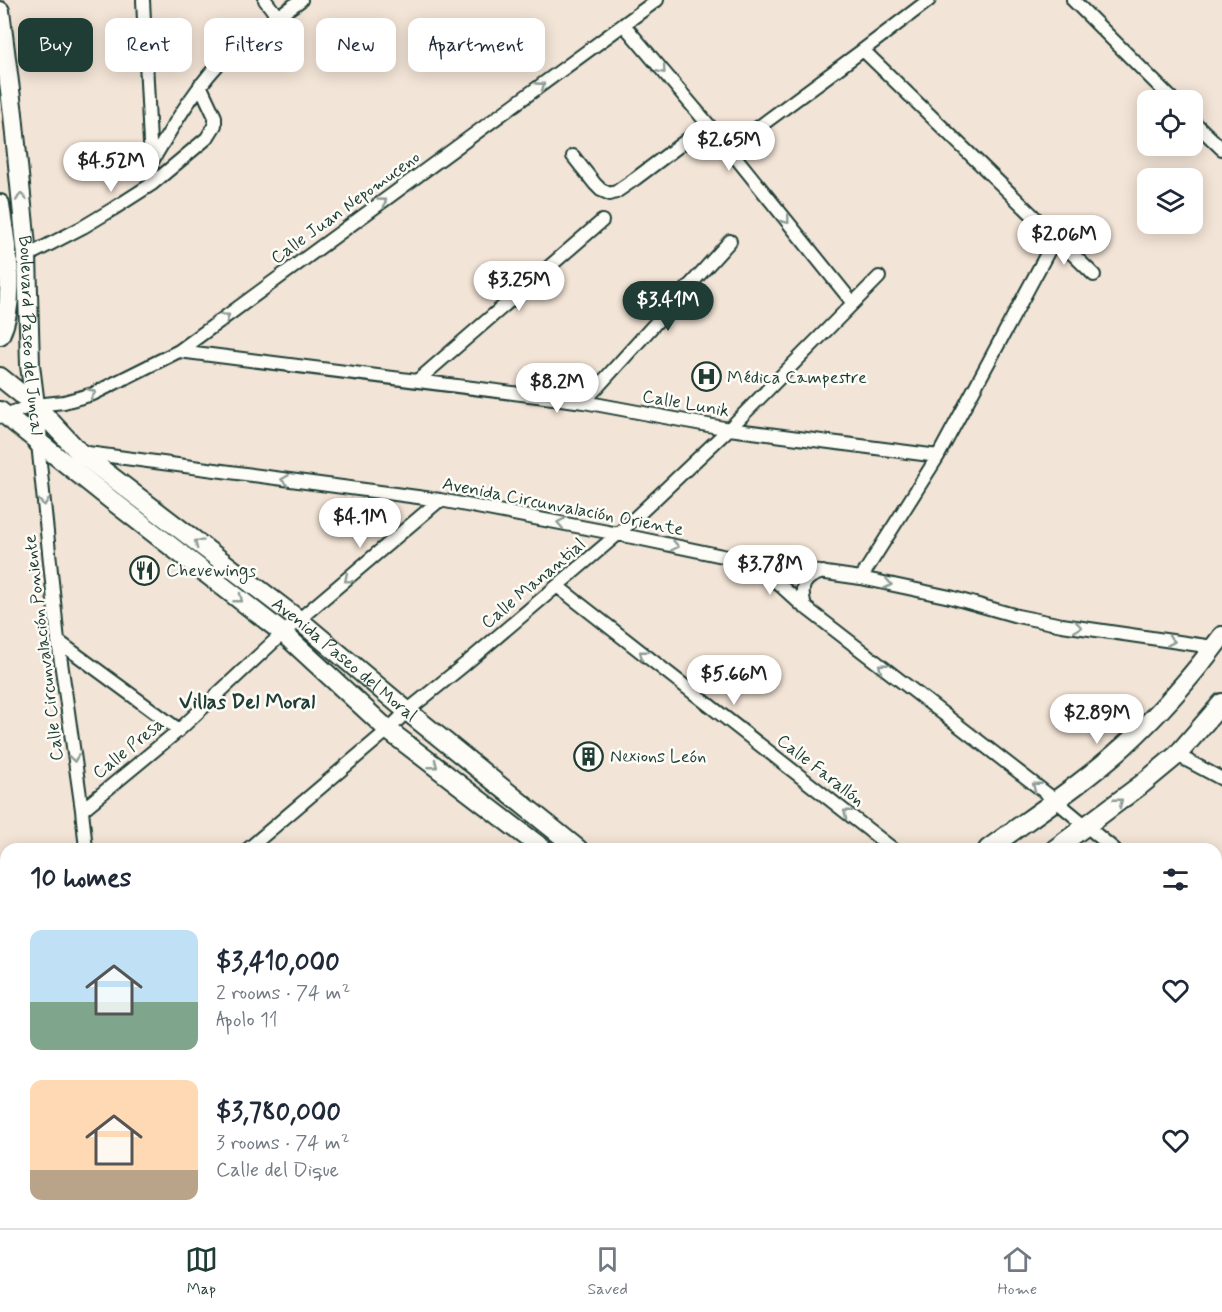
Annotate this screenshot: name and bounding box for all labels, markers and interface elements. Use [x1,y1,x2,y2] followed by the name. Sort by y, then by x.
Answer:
[18,18,93,72] chip: Buy
[105,18,192,72] chip: Rent
[204,18,304,72] chip: Filters
[316,18,396,72] chip: New
[408,18,545,72] chip: Apartment
[655,63,666,74] one-way arrow
[534,82,545,93] one-way arrow
[1137,90,1203,234] map controls
[1137,90,1203,156] button: locate
[680,121,778,172] pin: $2.65M
[697,127,761,154] text: $2.65M
[62,142,160,193] pin: $4.52M
[266,145,425,270] street label: Calle Juan Nepomuceno
[77,148,145,175] text: $4.52M
[1137,168,1203,234] button: layers
[15,192,28,201] one-way arrow
[377,198,388,209] one-way arrow
[779,213,790,224] one-way arrow
[1015,215,1113,266] pin: $2.06M
[1031,221,1097,248] text: $2.06M
[12,234,48,436] street label: Boulevard Paseo del Juncal
[470,261,568,312] pin: $3.25M
[488,267,550,294] text: $3.25M
[619,281,717,332] pin: $3.41M
[637,287,699,314] text: $3.41M
[220,313,231,324] one-way arrow
[690,361,722,393] hospital icon: Médica Campestre
[515,363,599,414] pin: $8.2M
[727,366,867,390] place label: Médica Campestre
[530,369,584,396] text: $8.2M
[640,385,731,423] street label: Calle Lunik
[86,388,97,401] one-way arrow
[440,472,686,542] street label: Avenida Circunvalación Oriente
[281,474,290,486] one-way arrow
[37,497,50,506] one-way arrow
[318,498,402,549] pin: $4.1M
[333,504,387,531] text: $4.1M
[556,517,566,530] one-way arrow
[18,533,70,762] street label: Calle Circunvalación Poniente
[476,533,591,635] street label: Calle Manantial
[194,539,205,550] one-way arrow
[670,539,680,552] one-way arrow
[721,545,819,596] pin: $3.78M
[737,551,803,578] text: $3.78M
[129,554,161,586] restaurant icon: Chevewings
[166,559,256,584] place label: Chevewings
[344,572,355,583] one-way arrow
[883,577,893,590] one-way arrow
[232,592,243,603] one-way arrow
[266,592,422,727] street label: Avenida Paseo del Moral
[1073,620,1082,632] one-way arrow
[1166,634,1176,646] one-way arrow
[639,651,650,662] one-way arrow
[685,655,783,706] pin: $5.66M
[701,661,767,688] text: $5.66M
[877,663,888,674] one-way arrow
[179,688,315,716] district label: Villas Del Moral
[1048,694,1146,745] pin: $2.89M
[1064,700,1130,727] text: $2.89M
[88,713,169,785] street label: Calle Presa
[771,729,869,813] street label: Calle Farallón
[573,740,605,772] building icon: Nexions León
[610,745,706,769] place label: Nexions León
[68,753,80,762] one-way arrow
[428,758,439,769] one-way arrow
[1032,782,1043,793] one-way arrow
[1112,798,1123,809] one-way arrow
[842,809,853,820] one-way arrow
[30,862,131,896] text: 10 homes
[1159,863,1192,896] icon: filters
[216,946,340,980] text: $3,410,000
[78,954,150,1026] icon: home
[1159,974,1192,1007] icon: heart
[216,980,350,1007] text: 2 rooms · 74 m²
[216,1007,277,1034] text: Apolo 11
[216,1096,341,1130] text: $3,780,000
[78,1104,150,1176] icon: home
[1159,1124,1192,1157] icon: heart
[216,1130,350,1157] text: 3 rooms · 74 m²
[216,1157,339,1184] text: Calle del Dique
[185,1243,218,1300] tab: Map
[587,1243,628,1300] tab: Saved
[997,1243,1037,1300] tab: Home

